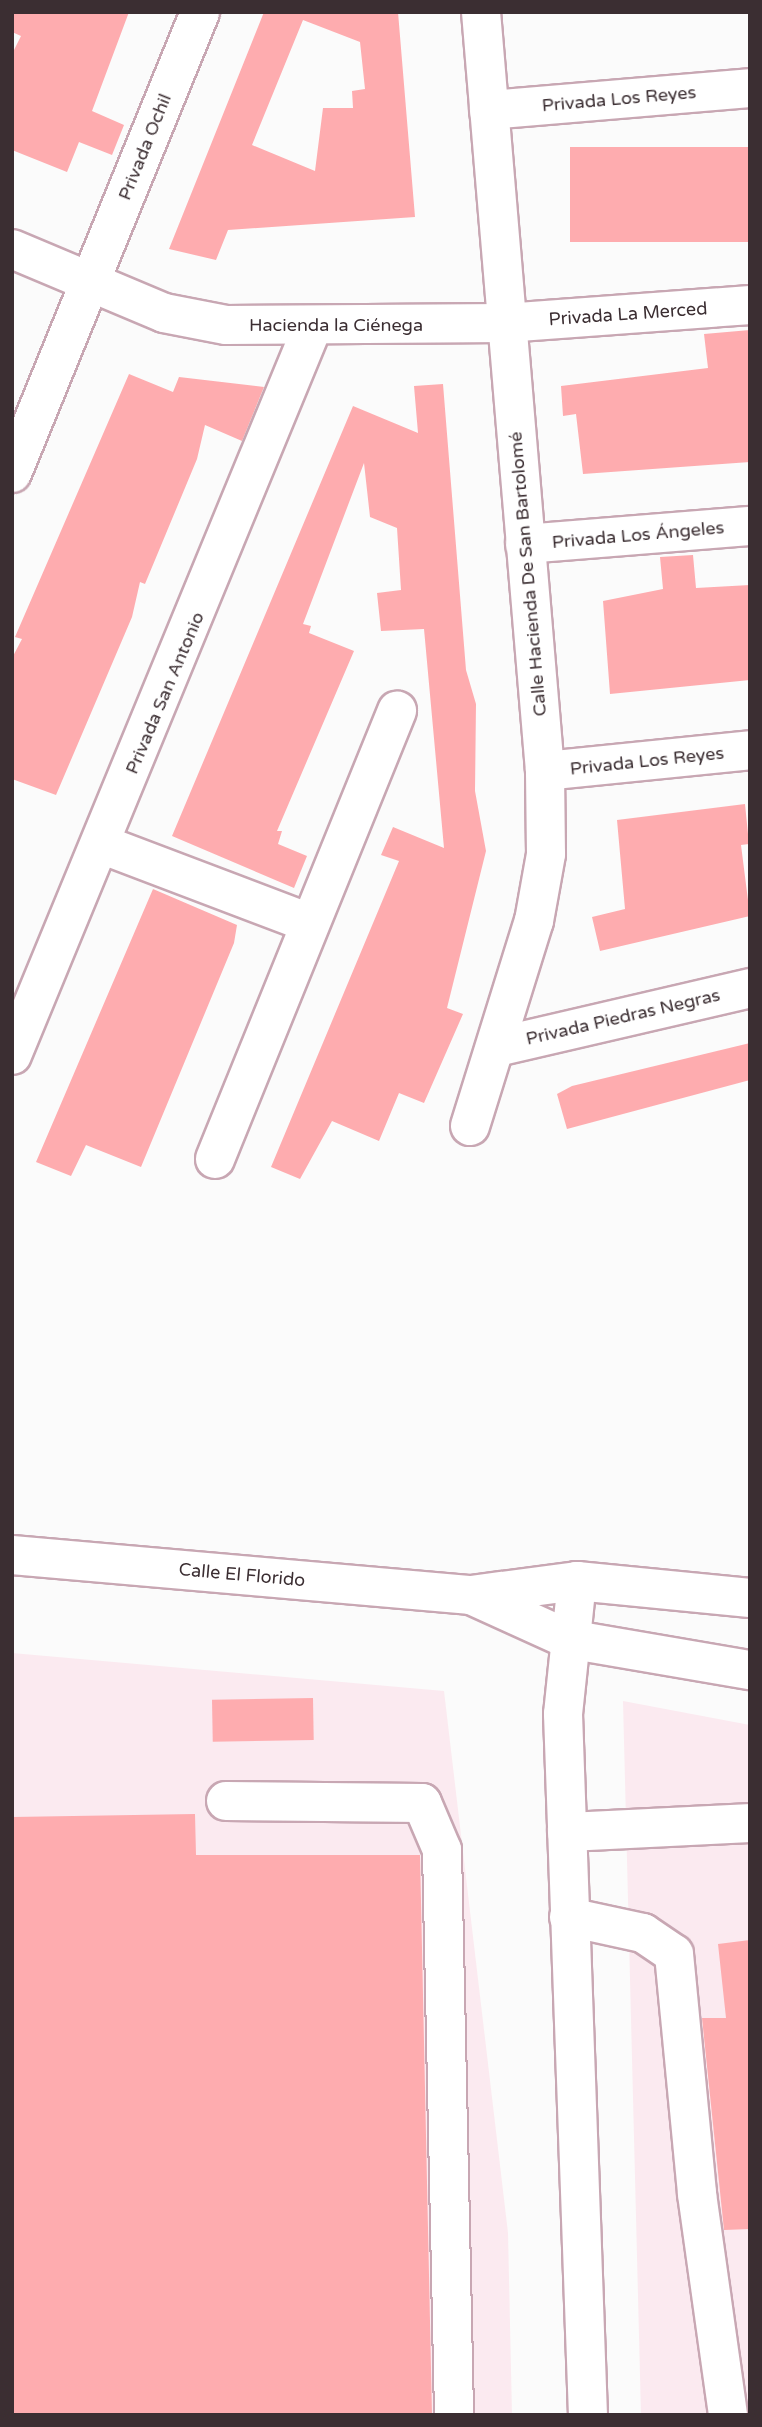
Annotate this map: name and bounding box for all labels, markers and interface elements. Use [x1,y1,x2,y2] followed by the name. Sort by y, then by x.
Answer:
[541,81,697,117] street label: Privada Los Reyes
[114,91,176,203] street label: Privada Ochil
[548,298,708,330] street label: Privada La Merced
[249,314,423,336] street label: Hacienda la Ciénega
[505,431,551,717] street label: Calle Hacienda De San Bartolomé
[551,517,725,553] street label: Privada Los Ángeles
[121,609,209,777] street label: Privada San Antonio
[569,742,725,780] street label: Privada Los Reyes
[524,984,722,1050] street label: Privada Piedras Negras
[178,1559,306,1591] street label: Calle El Florido

